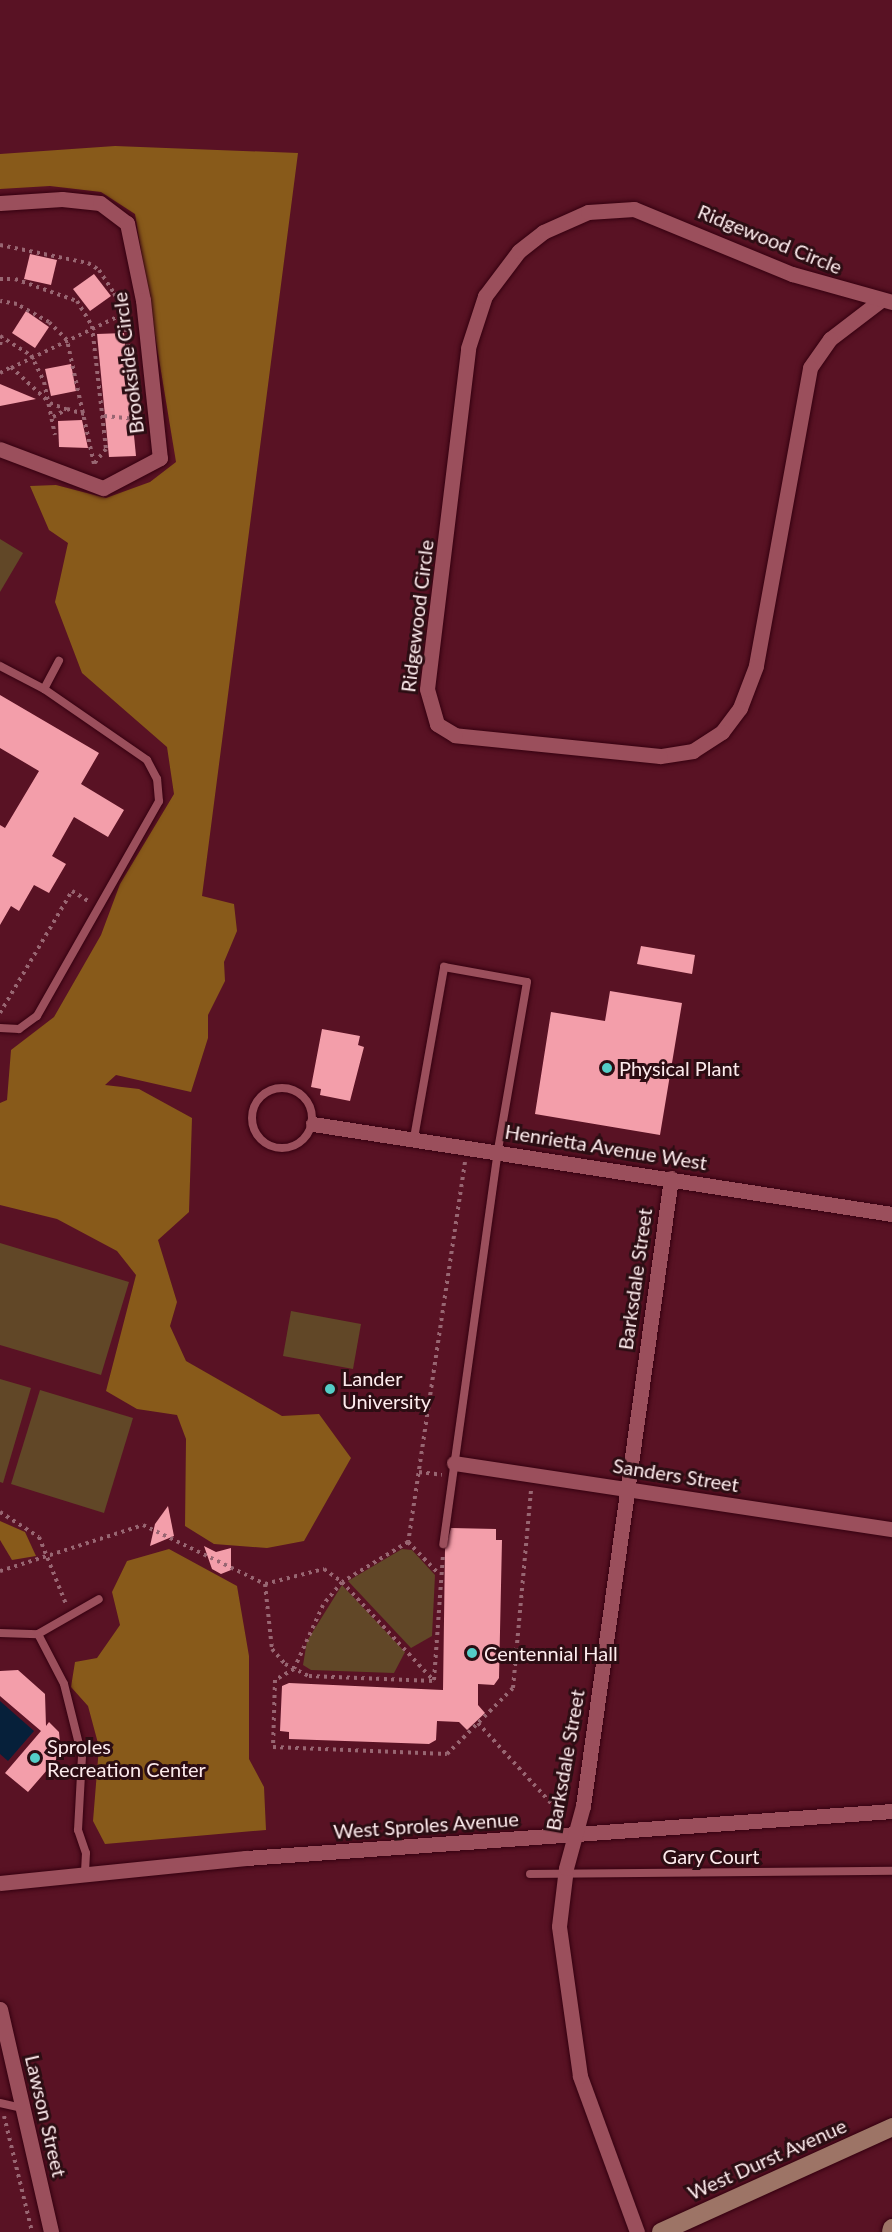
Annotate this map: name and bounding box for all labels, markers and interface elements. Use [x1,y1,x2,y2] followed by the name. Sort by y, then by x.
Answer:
[694,199,846,279] street label: Ridgewood Circle
[107,291,149,435] street label: Brookside Circle
[396,538,438,694] street label: Ridgewood Circle
[619,1056,740,1080] place label: Physical Plant
[600,1061,614,1075] marker: Physical Plant
[503,1119,709,1175] street label: Henrietta Avenue West
[613,1207,657,1351] street label: Barksdale Street
[342,1366,431,1413] place label: Lander University
[323,1382,337,1396] marker: Lander University
[611,1453,741,1497] street label: Sanders Street
[484,1641,618,1665] place label: Centennial Hall
[465,1646,479,1660] marker: Centennial Hall
[541,1687,589,1833] street label: Barksdale Street
[47,1734,206,1781] place label: Sproles Recreation Center
[28,1751,42,1765] marker: Sproles Recreation Center
[332,1807,520,1843] street label: West Sproles Avenue
[662,1844,760,1868] street label: Gary Court
[20,2053,72,2179] street label: Lawson Street
[684,2113,850,2205] street label: West Durst Avenue

